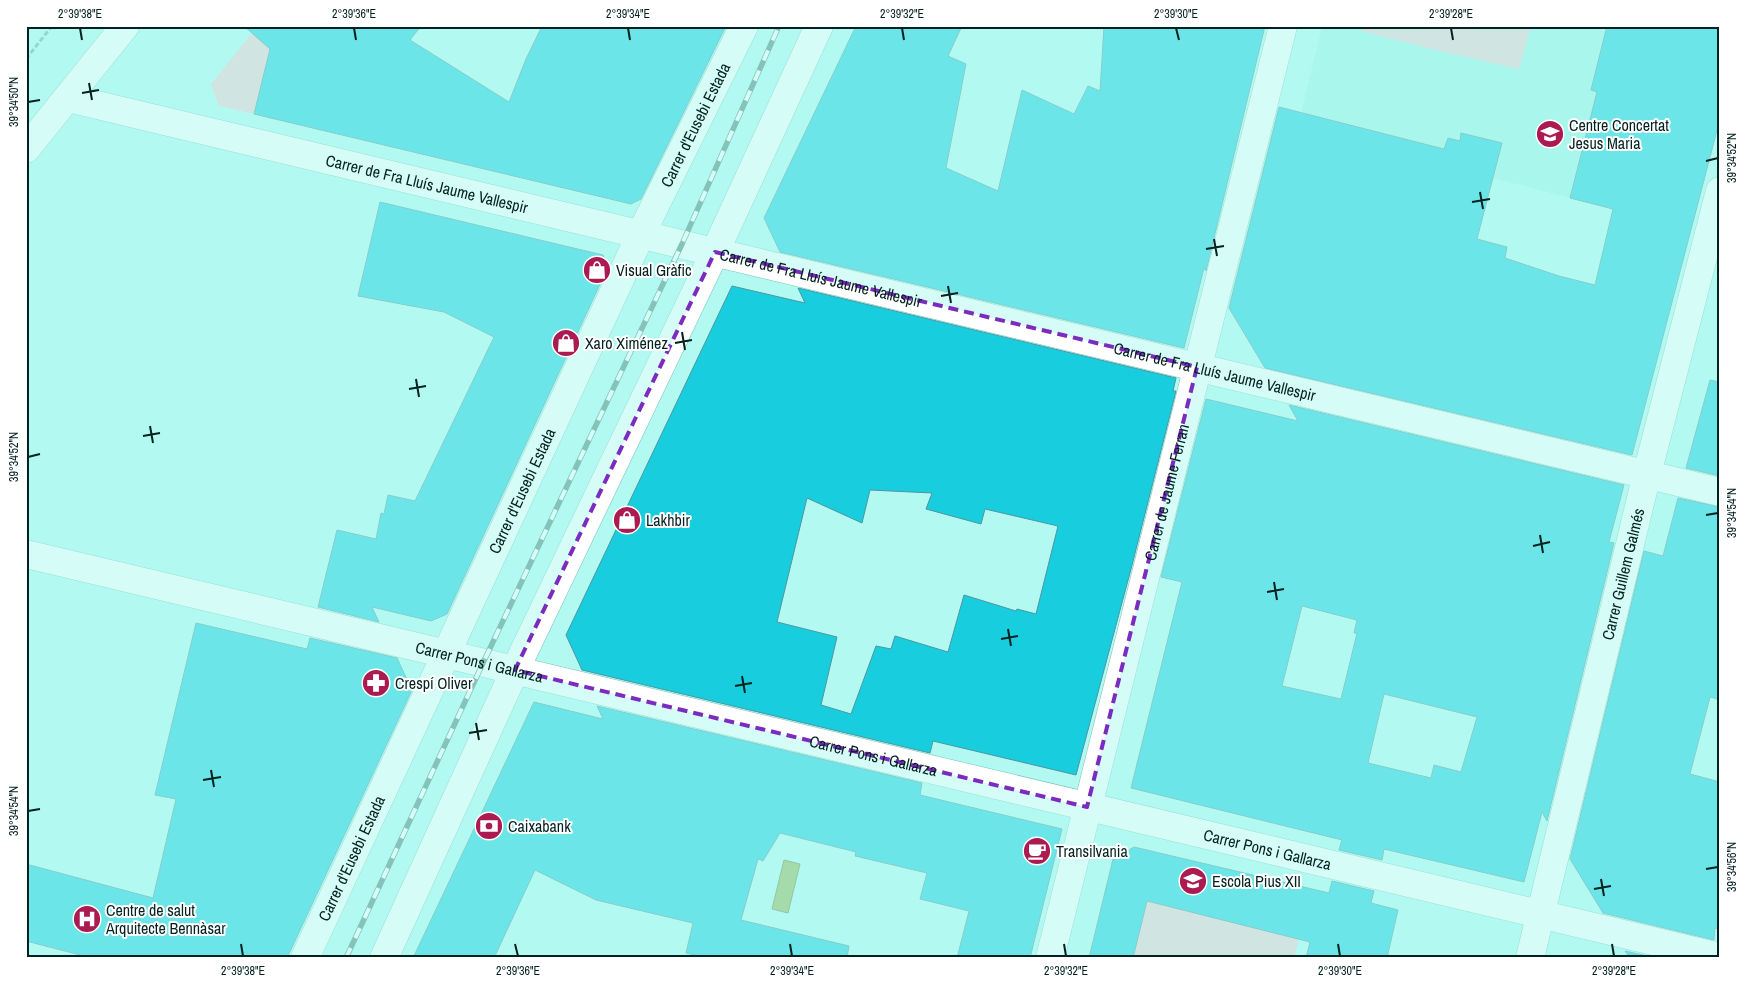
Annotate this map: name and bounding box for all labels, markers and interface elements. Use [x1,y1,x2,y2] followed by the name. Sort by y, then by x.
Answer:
[58,6,102,22] text: 2°39'38"E
[332,6,376,22] text: 2°39'36"E
[606,6,650,22] text: 2°39'34"E
[880,6,924,22] text: 2°39'32"E
[1154,6,1198,22] text: 2°39'30"E
[1429,6,1473,22] text: 2°39'28"E
[655,58,735,191] street label: Carrer d'Eusebi Estada
[6,77,22,127] text: 39°34'50"N
[1569,114,1669,154] place label: Centre Concertat Jesus Maria
[1535,119,1565,149] school or university icon: Centre Concertat Jesus Maria
[1724,133,1740,183] text: 39°34'52"N
[324,149,531,218] street label: Carrer de Fra Lluís Jaume Vallespir
[718,243,925,312] street label: Carrer de Fra Lluís Jaume Vallespir
[582,255,612,285] shop icon: Visual Gràfic
[616,259,692,281] place label: Visual Gràfic
[551,328,581,358] shop icon: Xaro Ximénez
[585,332,668,354] place label: Xaro Ximénez
[1112,337,1319,406] street label: Carrer de Fra Lluís Jaume Vallespir
[1139,422,1194,563] street label: Carrer de Jaume Ferran
[483,424,561,557] street label: Carrer d'Eusebi Estada
[6,432,22,482] text: 39°34'52"N
[1724,488,1740,538] text: 39°34'54"N
[612,505,642,535] shop icon: Lakhbir
[1596,506,1649,642] street label: Carrer Guillem Galmés
[646,509,690,531] place label: Lakhbir
[413,636,546,688] street label: Carrer Pons i Gallarza
[361,668,391,698] pharmacy icon: Crespí Oliver
[395,672,473,694] place label: Crespí Oliver
[807,730,940,782] street label: Carrer Pons i Gallarza
[6,786,22,836] text: 39°34'54"N
[313,791,390,925] street label: Carrer d'Eusebi Estada
[474,811,504,841] bank icon: Caixabank
[508,815,571,837] place label: Caixabank
[1201,823,1334,875] street label: Carrer Pons i Gallarza
[1022,836,1052,866] cafe icon: Transilvania
[1056,840,1128,862] place label: Transilvania
[1724,842,1740,892] text: 39°34'56"N
[1178,866,1208,896] school or university icon: Escola Pius XII
[1212,870,1301,892] place label: Escola Pius XII
[105,899,226,939] place label: Centre de salut Arquitecte Bennàsar
[72,904,102,934] hospital icon: Centre de salut Arquitecte Bennàsar
[221,963,265,979] text: 2°39'38"E
[496,963,540,979] text: 2°39'36"E
[770,963,814,979] text: 2°39'34"E
[1044,963,1088,979] text: 2°39'32"E
[1318,963,1362,979] text: 2°39'30"E
[1592,963,1636,979] text: 2°39'28"E

